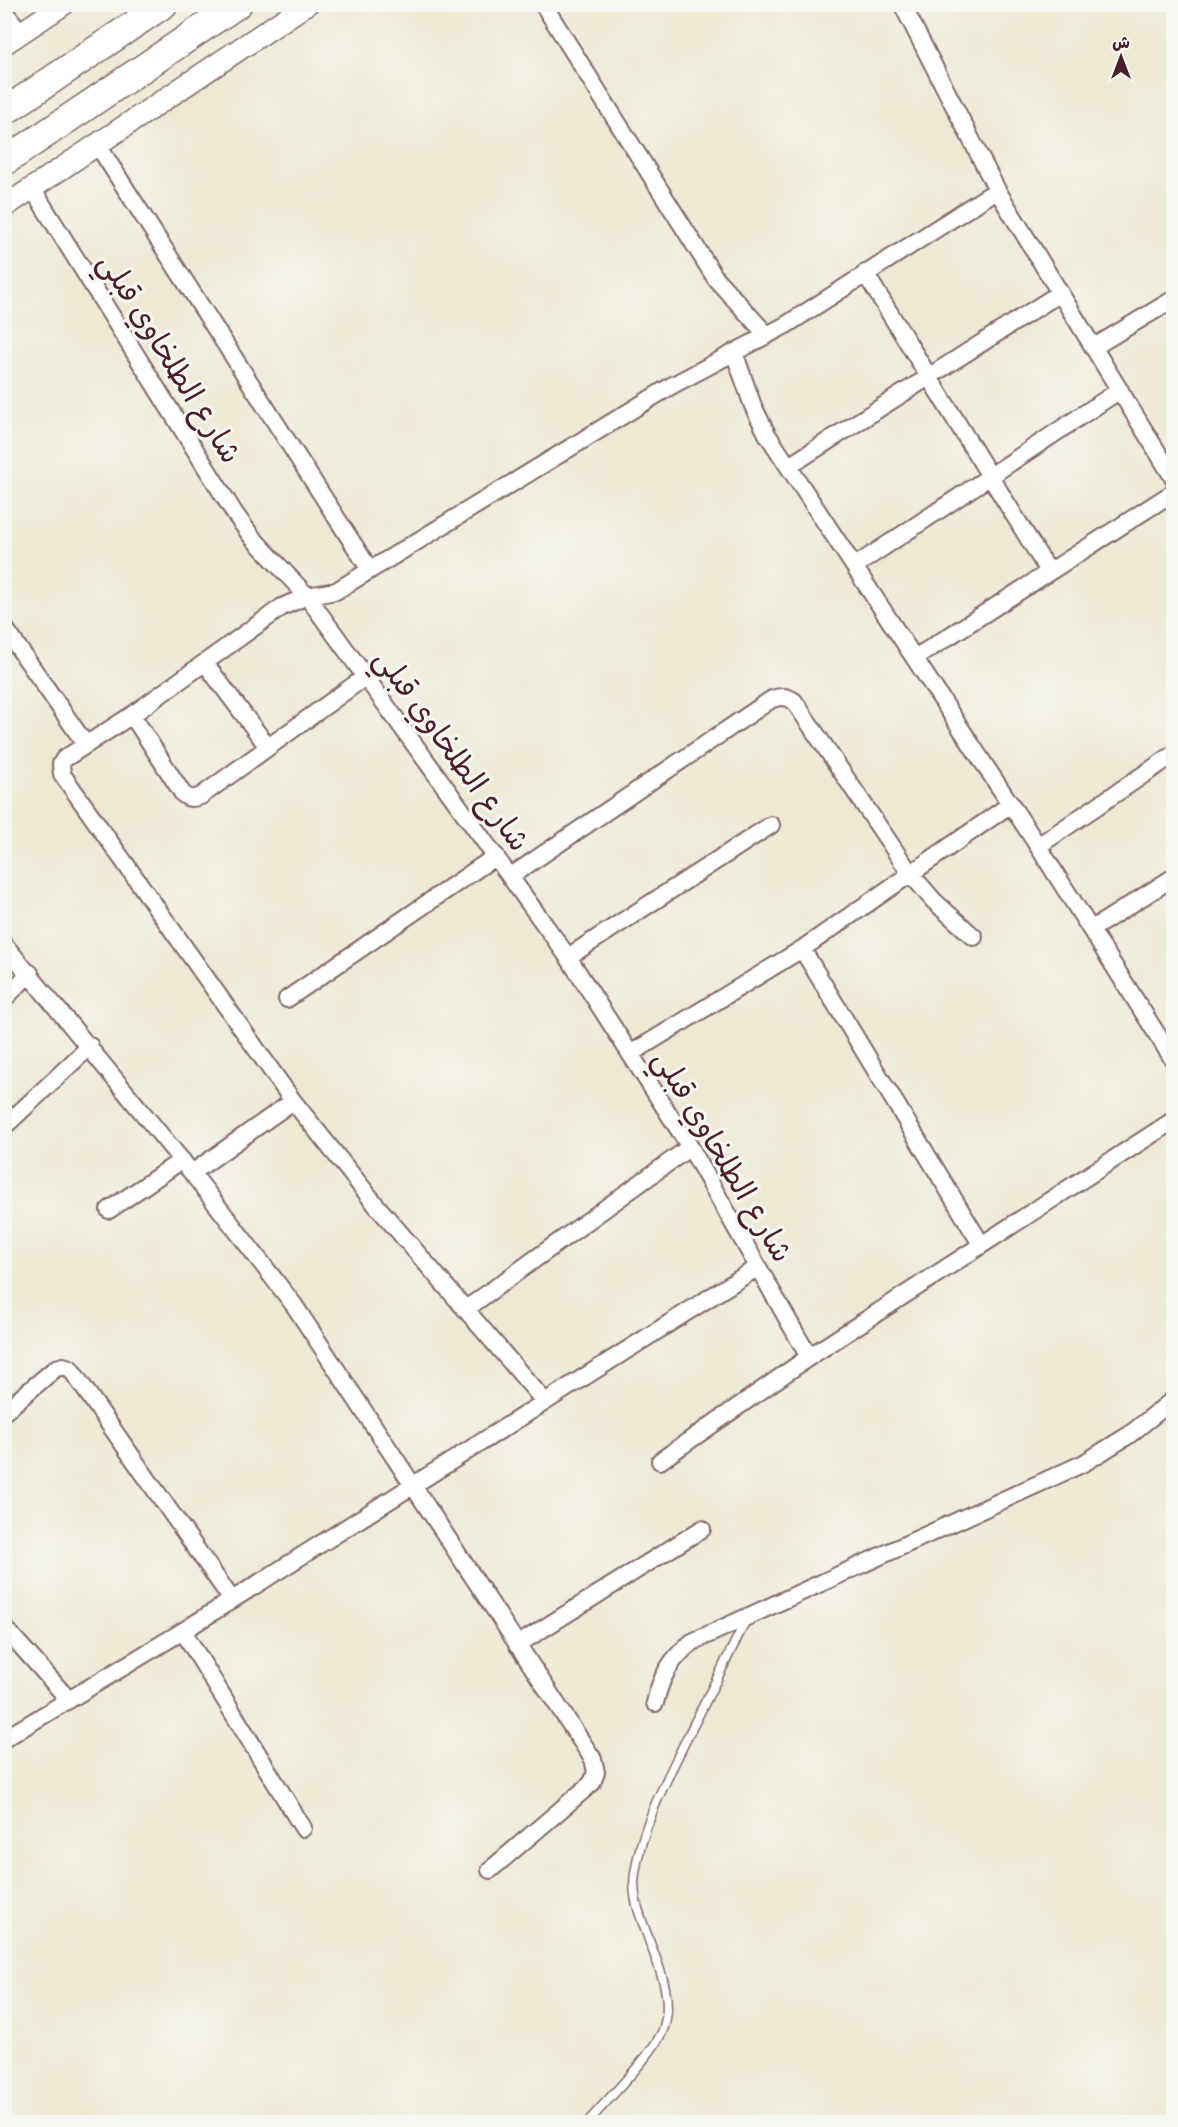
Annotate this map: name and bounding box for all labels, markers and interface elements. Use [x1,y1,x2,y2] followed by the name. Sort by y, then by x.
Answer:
[1091,27,1151,87] north arrow
[1112,33,1130,53] text: ش
[84,246,250,474] street label: شارع الطلخاوي قبلي
[360,641,538,863] street label: شارع الطلخاوي قبلي
[639,1043,801,1273] street label: شارع الطلخاوي قبلي

